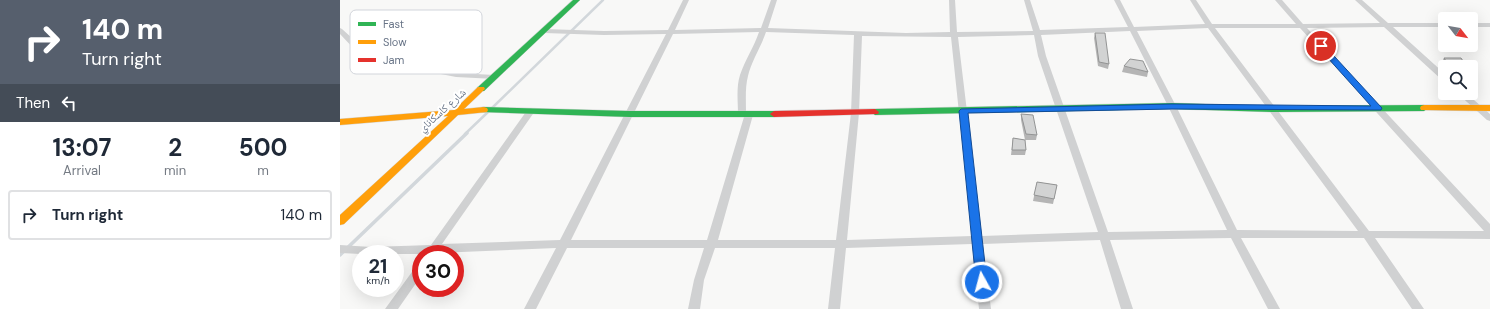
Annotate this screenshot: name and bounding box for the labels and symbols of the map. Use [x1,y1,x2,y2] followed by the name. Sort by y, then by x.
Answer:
[350,10,482,74] legend
[1438,12,1478,52] north arrow
[383,17,404,31] text: Fast
[1304,29,1338,63] pin
[383,35,407,49] text: Slow
[383,53,404,67] text: Jam
[415,85,470,136] street label: شارع كاسكاناي
[412,245,464,297] speed limit sign: 30
[961,261,1003,303] position arrow

